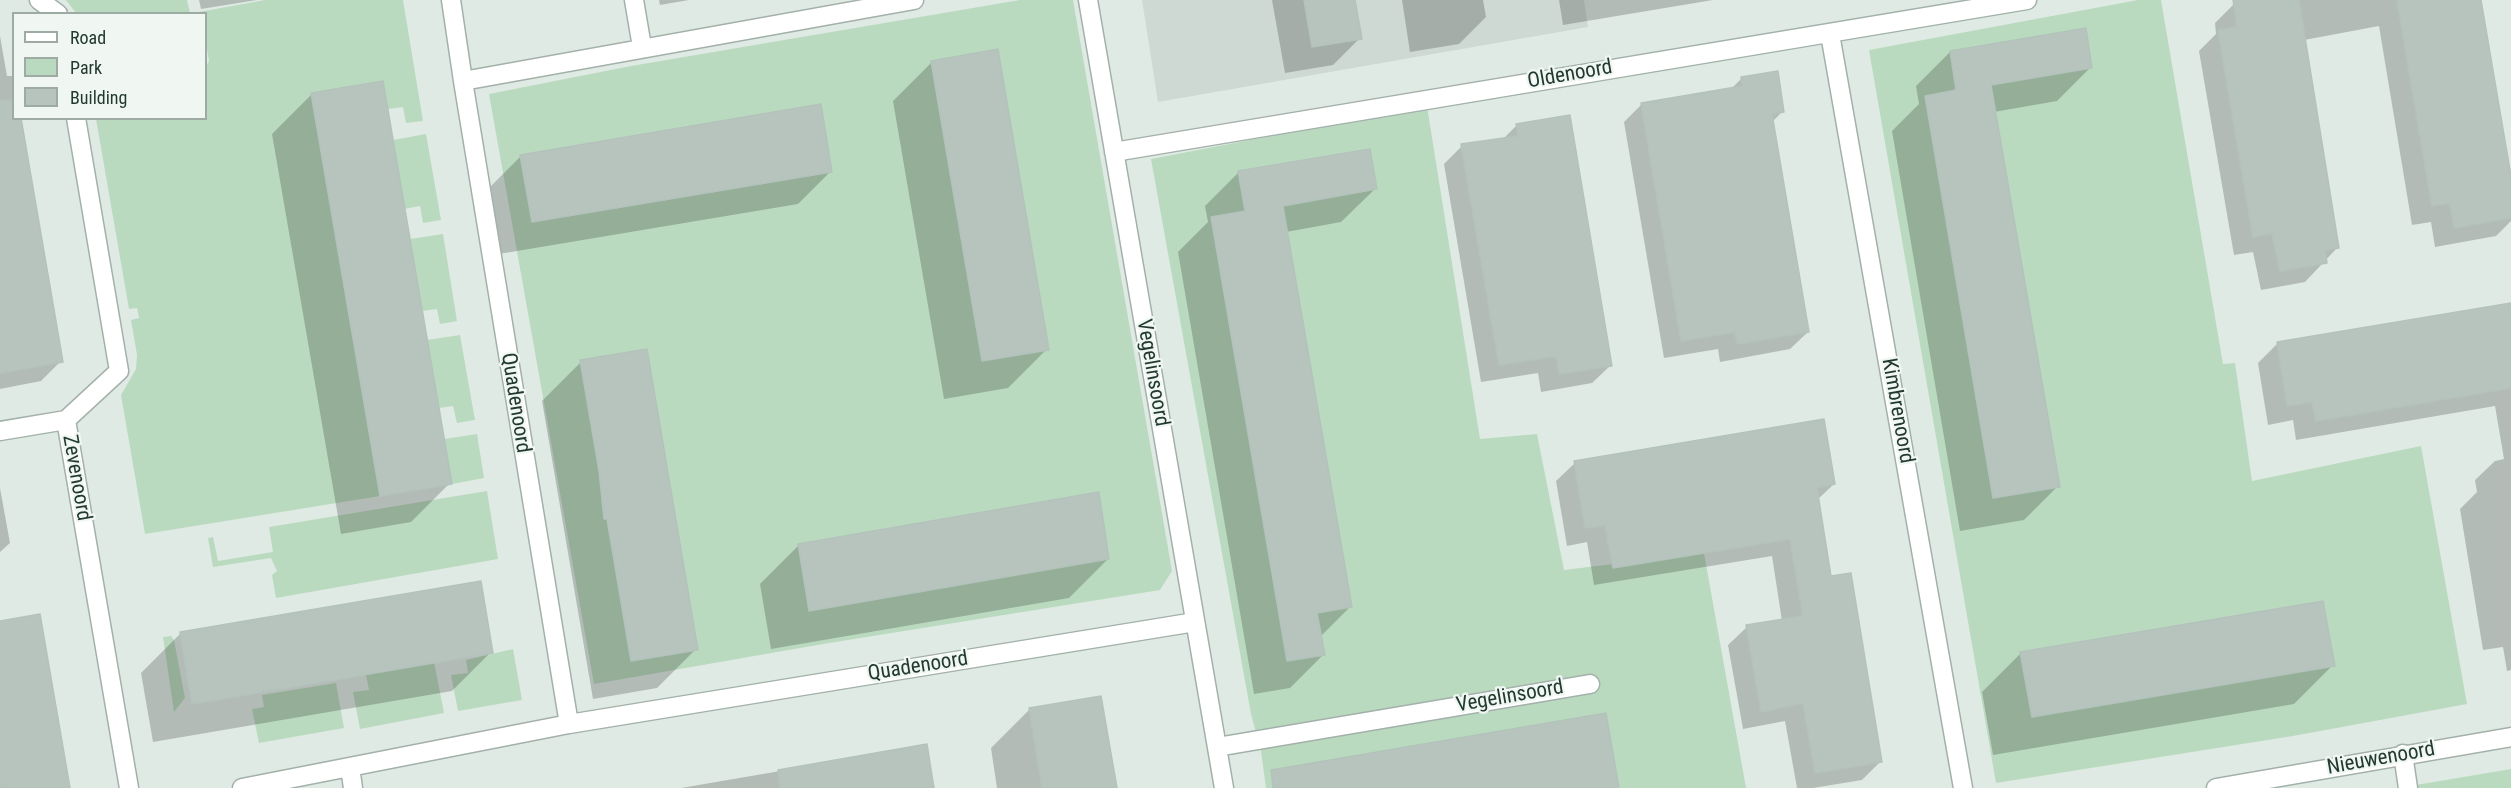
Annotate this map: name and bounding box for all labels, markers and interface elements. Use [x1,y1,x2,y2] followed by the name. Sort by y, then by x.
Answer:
[12,12,207,120] legend
[70,27,106,48] text: Road
[1526,55,1614,95] street label: Oldenoord
[70,57,102,78] text: Park
[70,87,127,108] text: Building
[1130,317,1174,429] street label: Vegelinsoord
[495,351,535,455] street label: Quadenoord
[1875,356,1919,466] street label: Kimbrenoord
[56,433,96,523] street label: Zevenoord
[866,647,970,687] street label: Quadenoord
[1454,675,1566,719] street label: Vegelinsoord
[2325,737,2437,781] street label: Nieuwenoord

